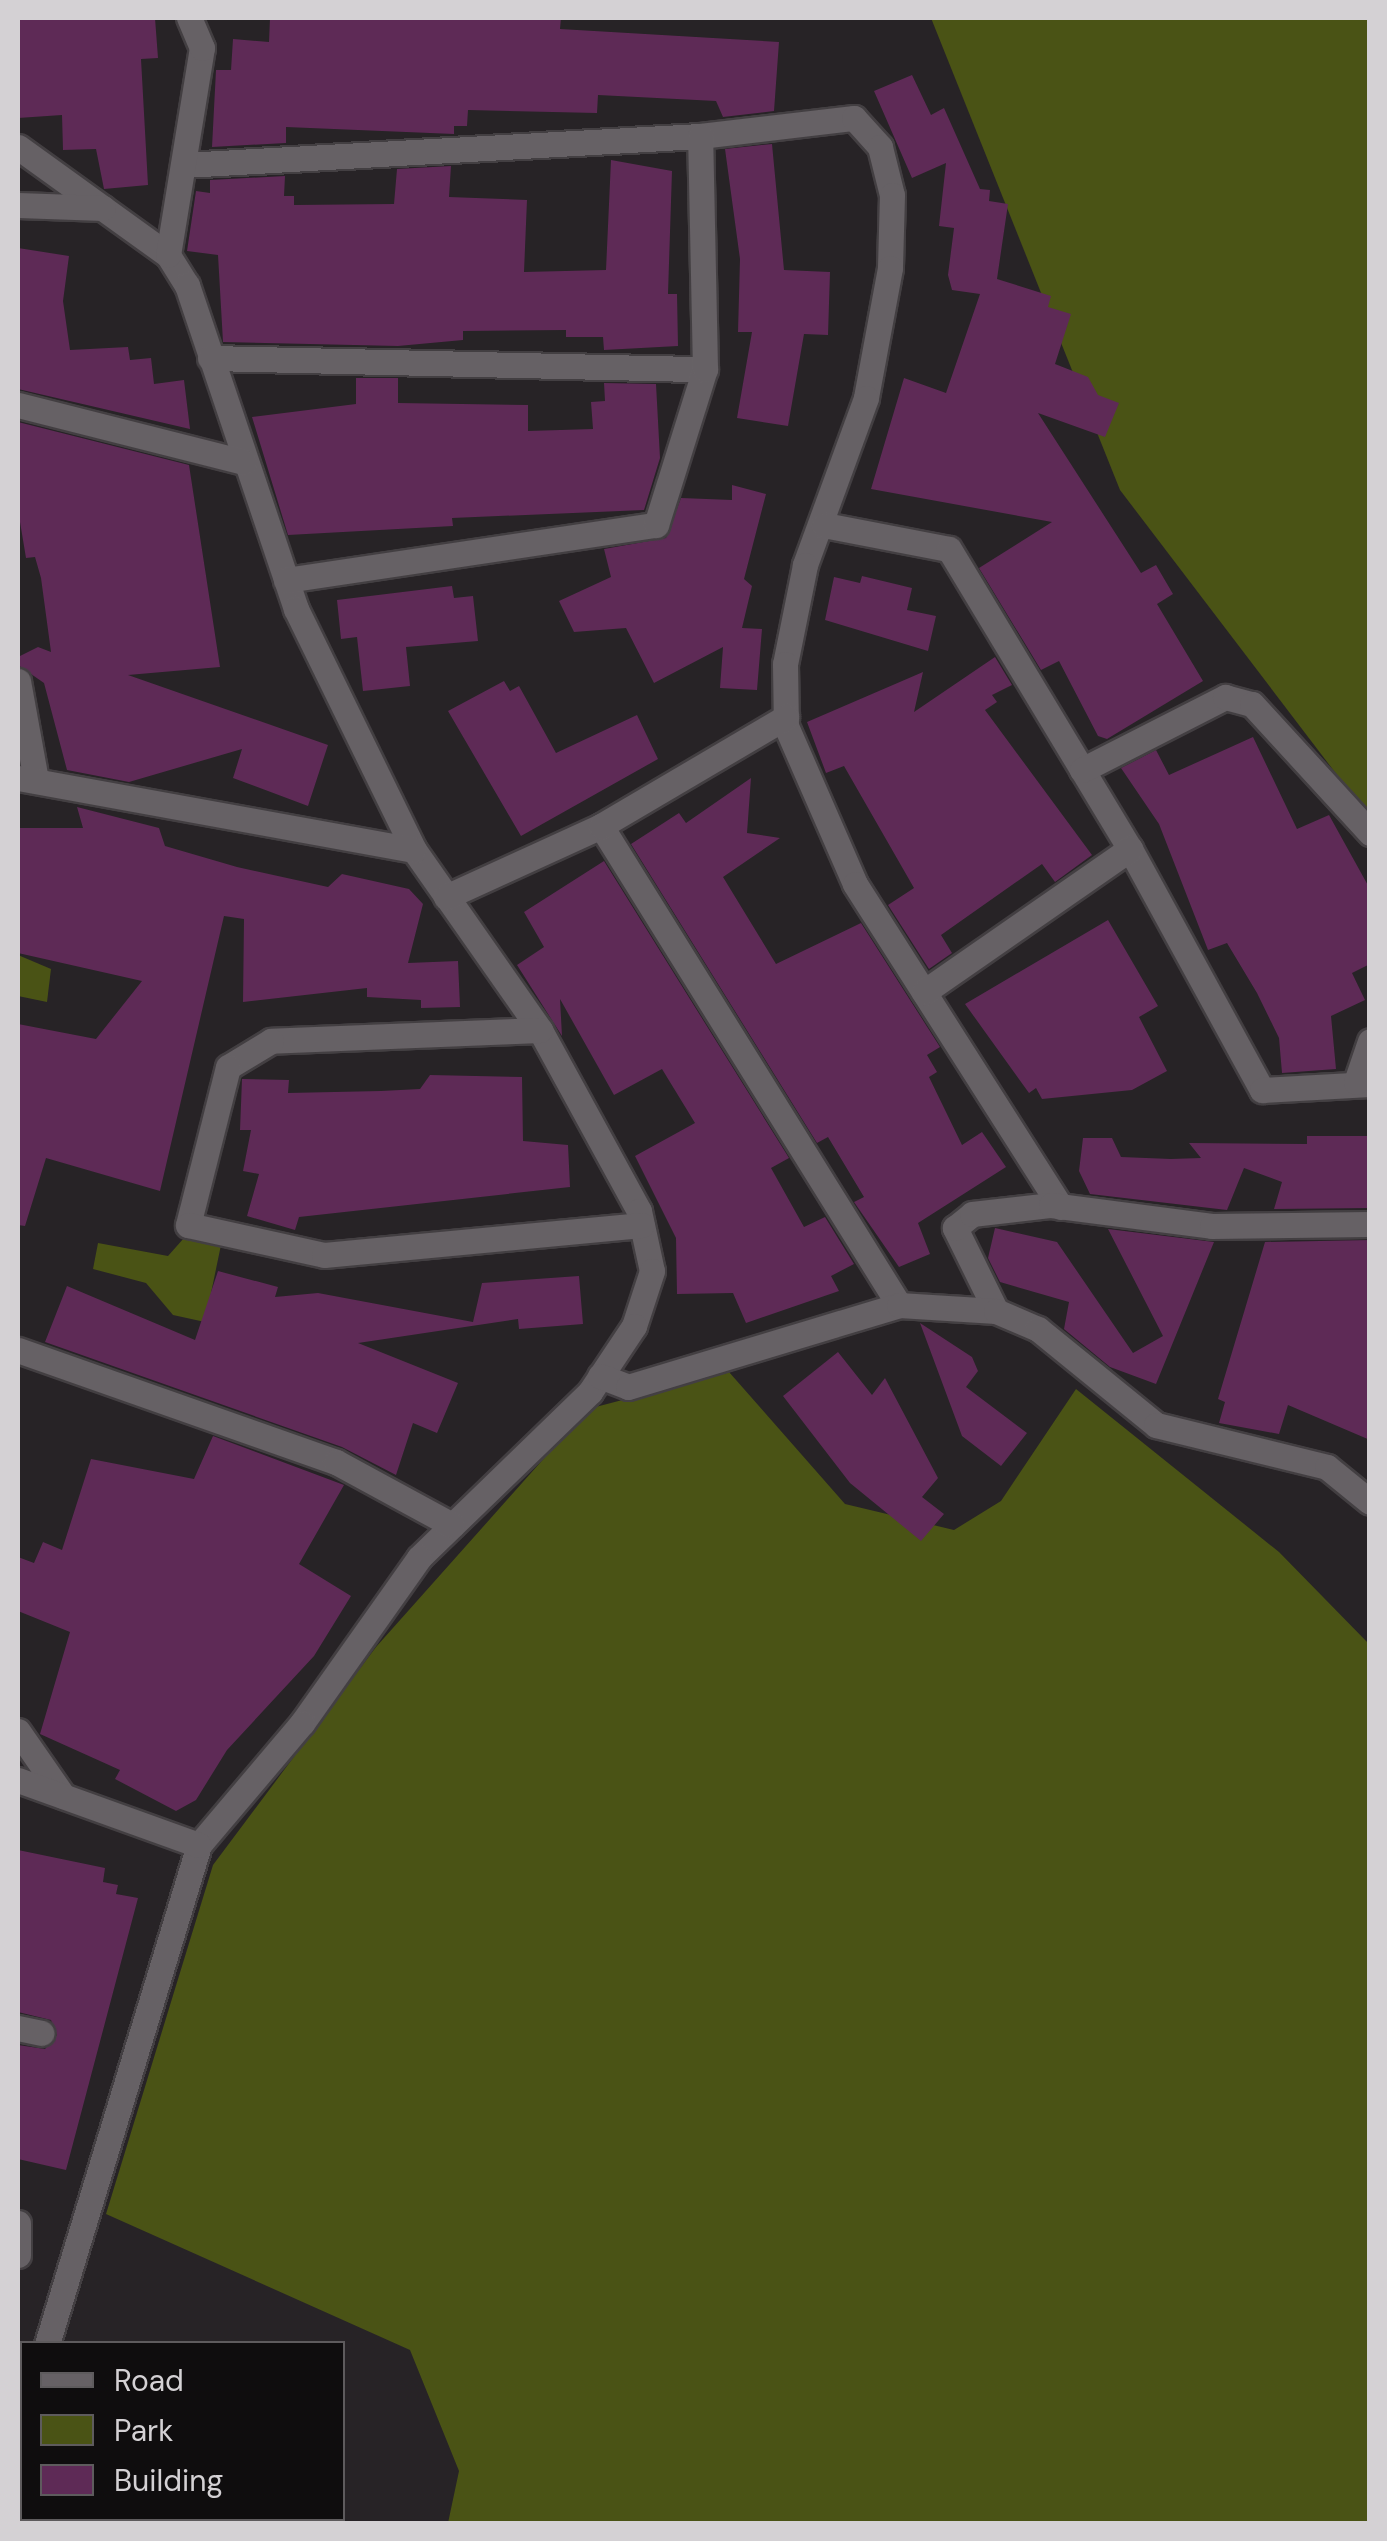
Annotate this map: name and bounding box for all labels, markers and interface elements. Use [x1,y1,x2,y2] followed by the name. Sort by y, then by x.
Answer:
[20,2341,345,2521] legend
[114,2361,184,2400] text: Road
[114,2411,173,2450] text: Park
[114,2461,223,2500] text: Building

